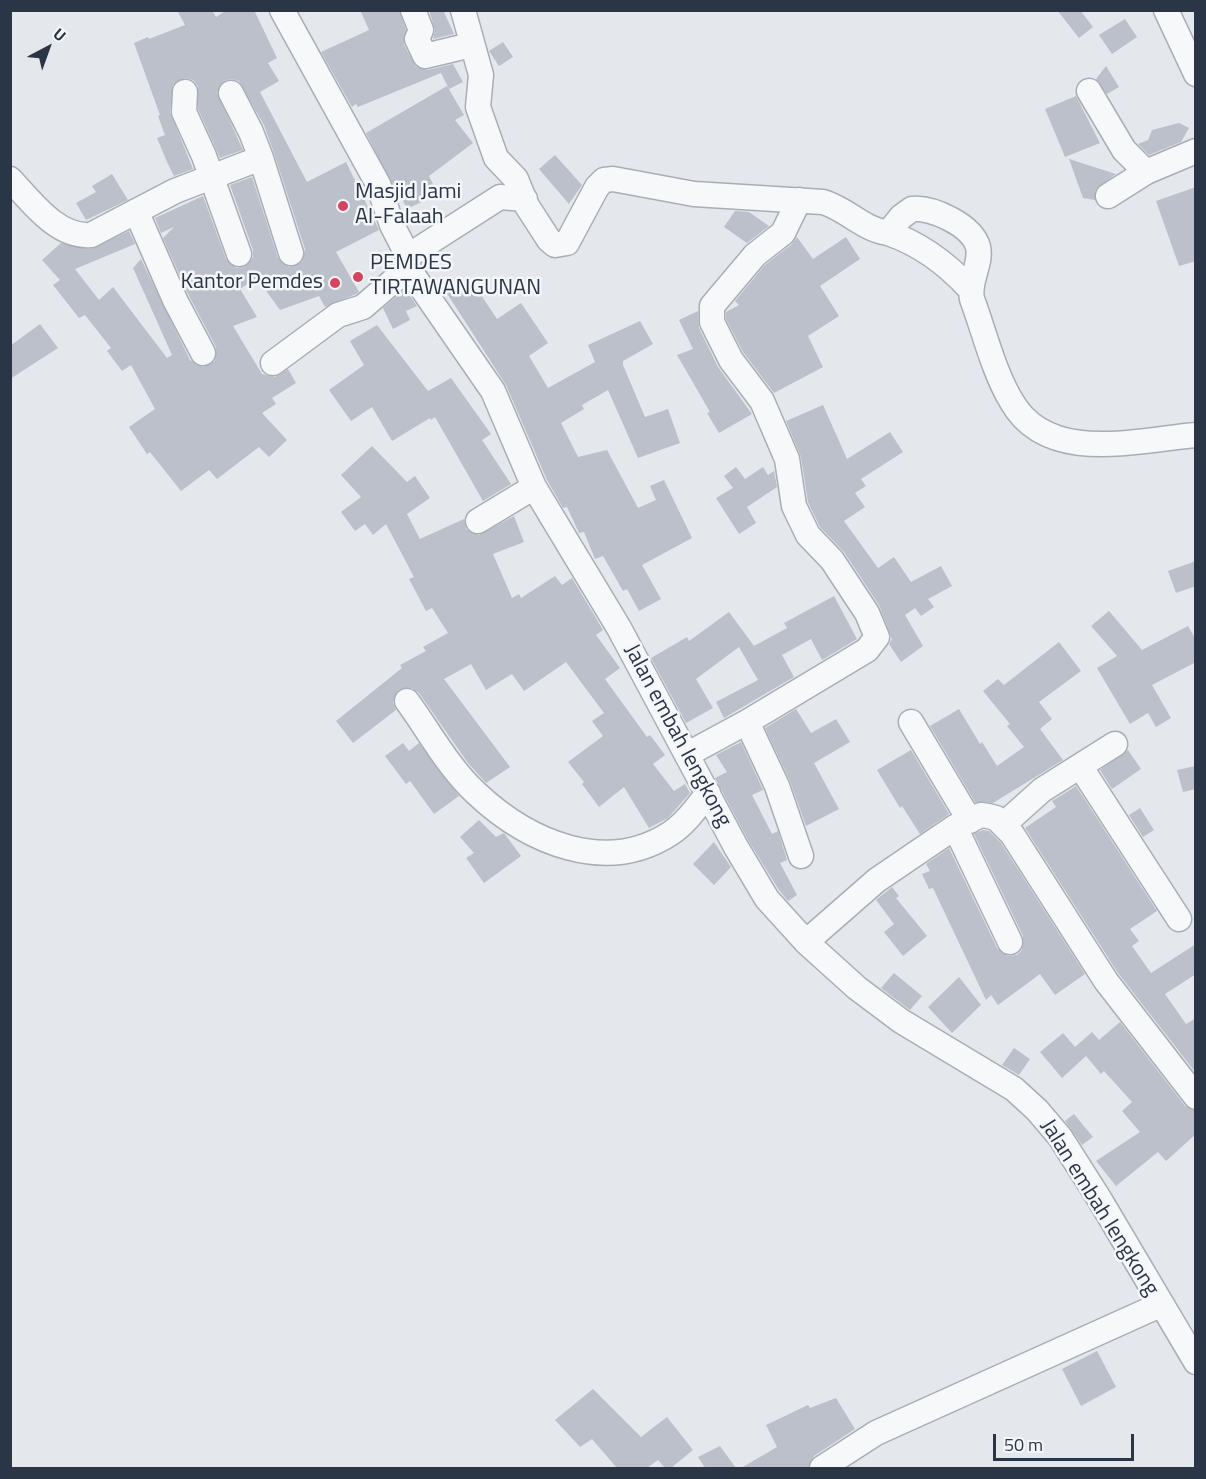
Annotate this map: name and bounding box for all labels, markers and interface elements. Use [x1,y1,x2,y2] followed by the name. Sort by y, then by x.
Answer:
[18,18,78,78] north arrow
[48,22,72,47] text: U
[355,180,461,231] place label: Masjid Jami Al-Falaah
[336,199,350,213] marker: Masjid Jami Al-Falaah
[370,251,541,302] place label: PEMDES TIRTAWANGUNAN
[180,270,323,296] place label: Kantor Pemdes
[351,270,365,284] marker: PEMDES TIRTAWANGUNAN
[328,276,342,290] marker: Kantor Pemdes
[618,640,736,832] street label: Jalan embah lengkong
[1034,1115,1164,1301] street label: Jalan embah lengkong
[996,1422,1137,1460] scale bar
[1004,1431,1043,1458] text: 50 m

